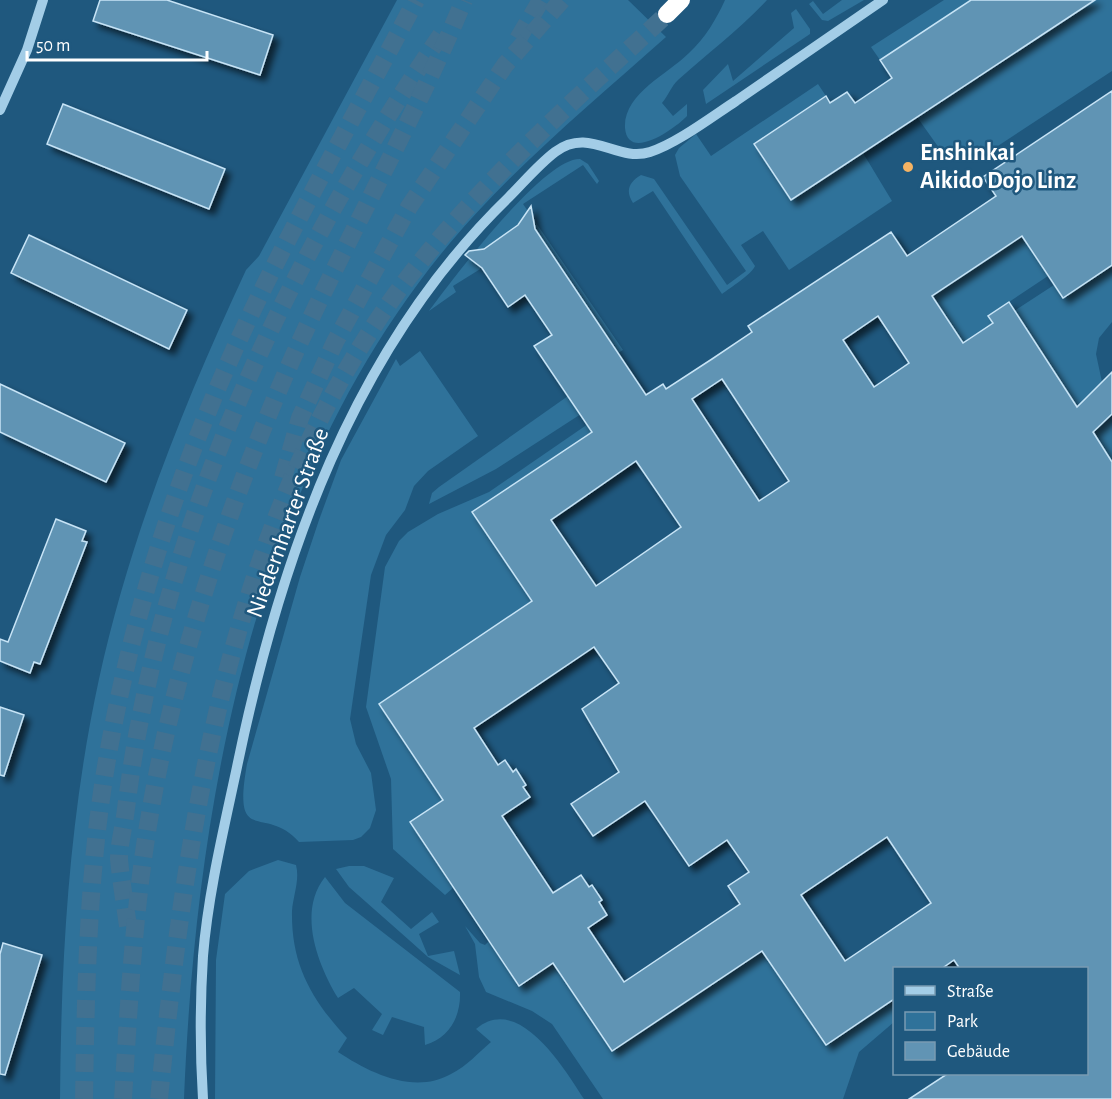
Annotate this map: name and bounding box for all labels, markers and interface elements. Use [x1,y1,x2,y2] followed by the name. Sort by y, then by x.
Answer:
[27,24,207,62] scale bar
[36,37,70,55] text: 50 m
[920,141,1076,193] place label: Enshinkai Aikido Dojo Linz
[901,160,915,174] marker: Enshinkai Aikido Dojo Linz
[243,425,333,621] street label: Niedernharter Straße
[893,967,1088,1075] legend
[947,983,993,1001] text: Straße
[947,1013,979,1031] text: Park
[947,1043,1010,1061] text: Gebäude

